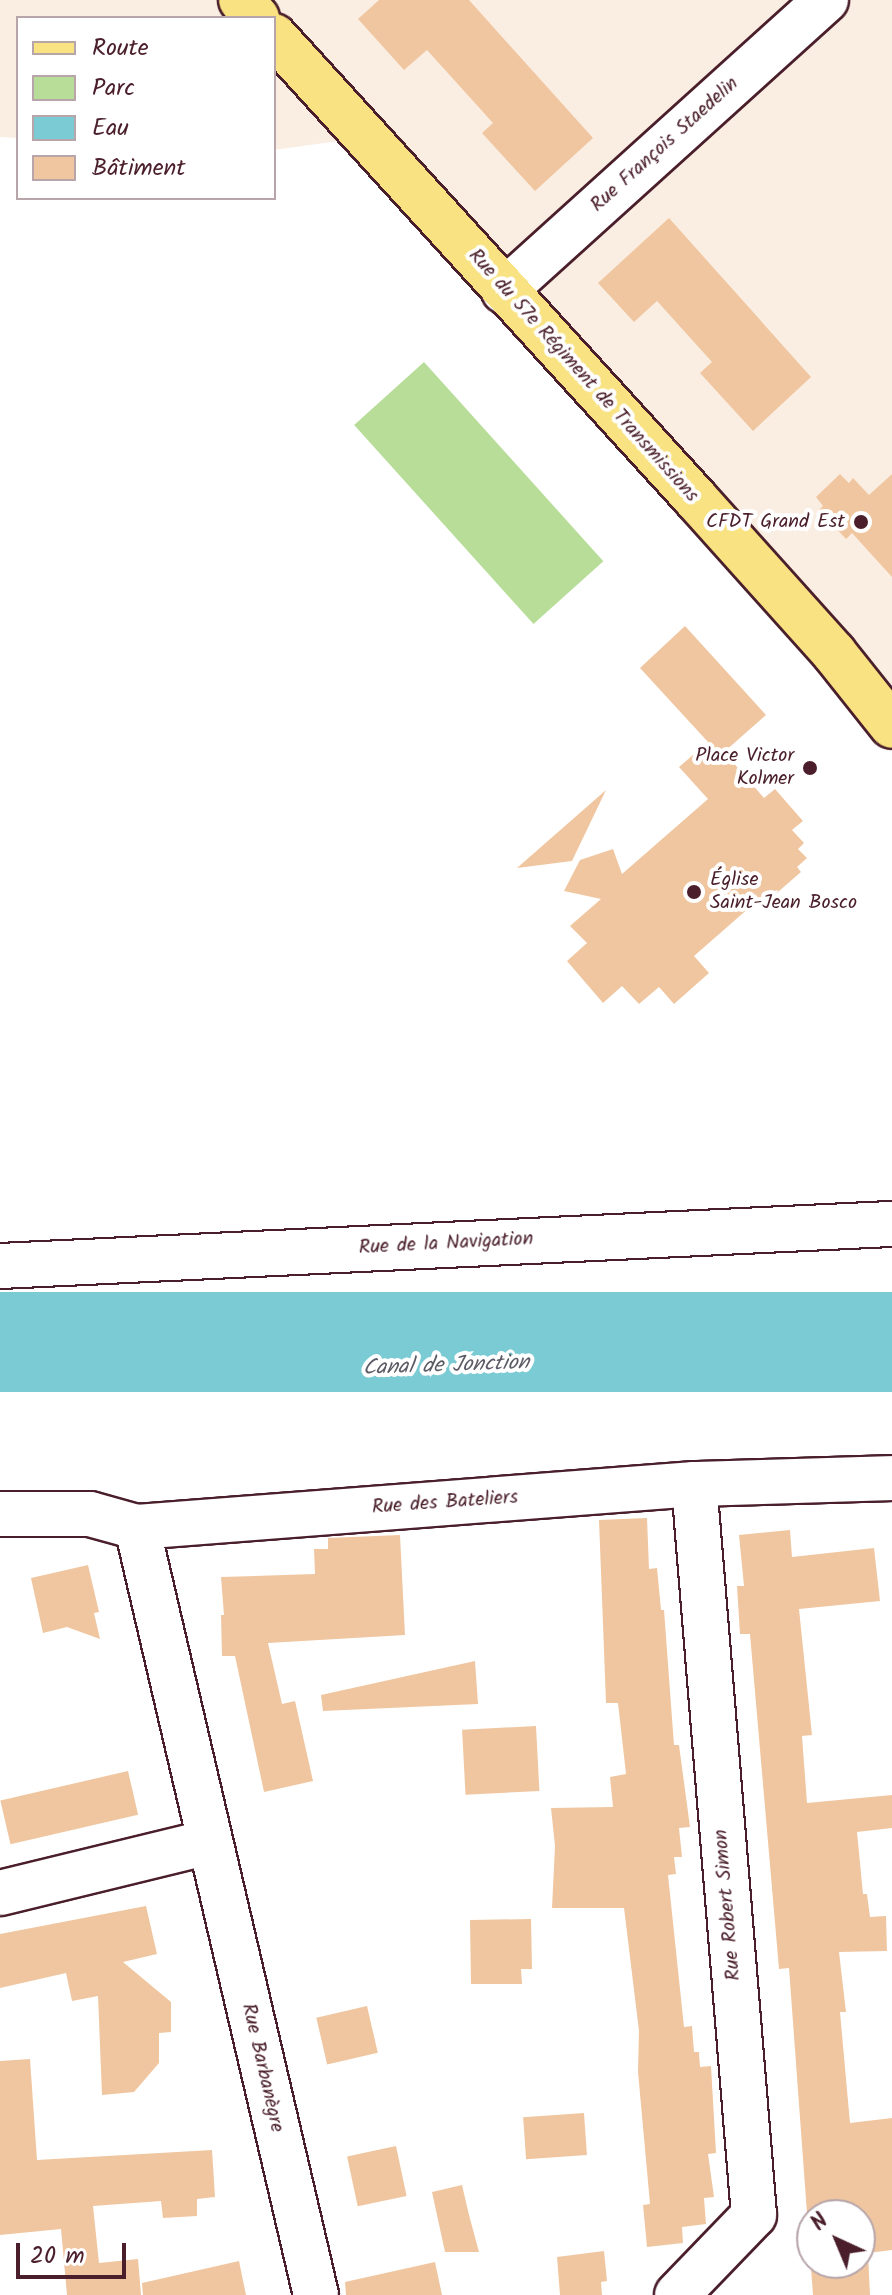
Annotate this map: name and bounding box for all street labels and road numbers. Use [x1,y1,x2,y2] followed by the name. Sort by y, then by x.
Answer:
[586,72,744,218] street label: Rue François Staedelin
[463,244,703,508] street label: Rue du 57e Régiment de Transmissions
[358,1227,534,1261] street label: Rue de la Navigation
[371,1486,519,1520] street label: Rue des Bateliers
[709,1828,747,1982] street label: Rue Robert Simon
[236,2001,288,2135] street label: Rue Barbanègre

